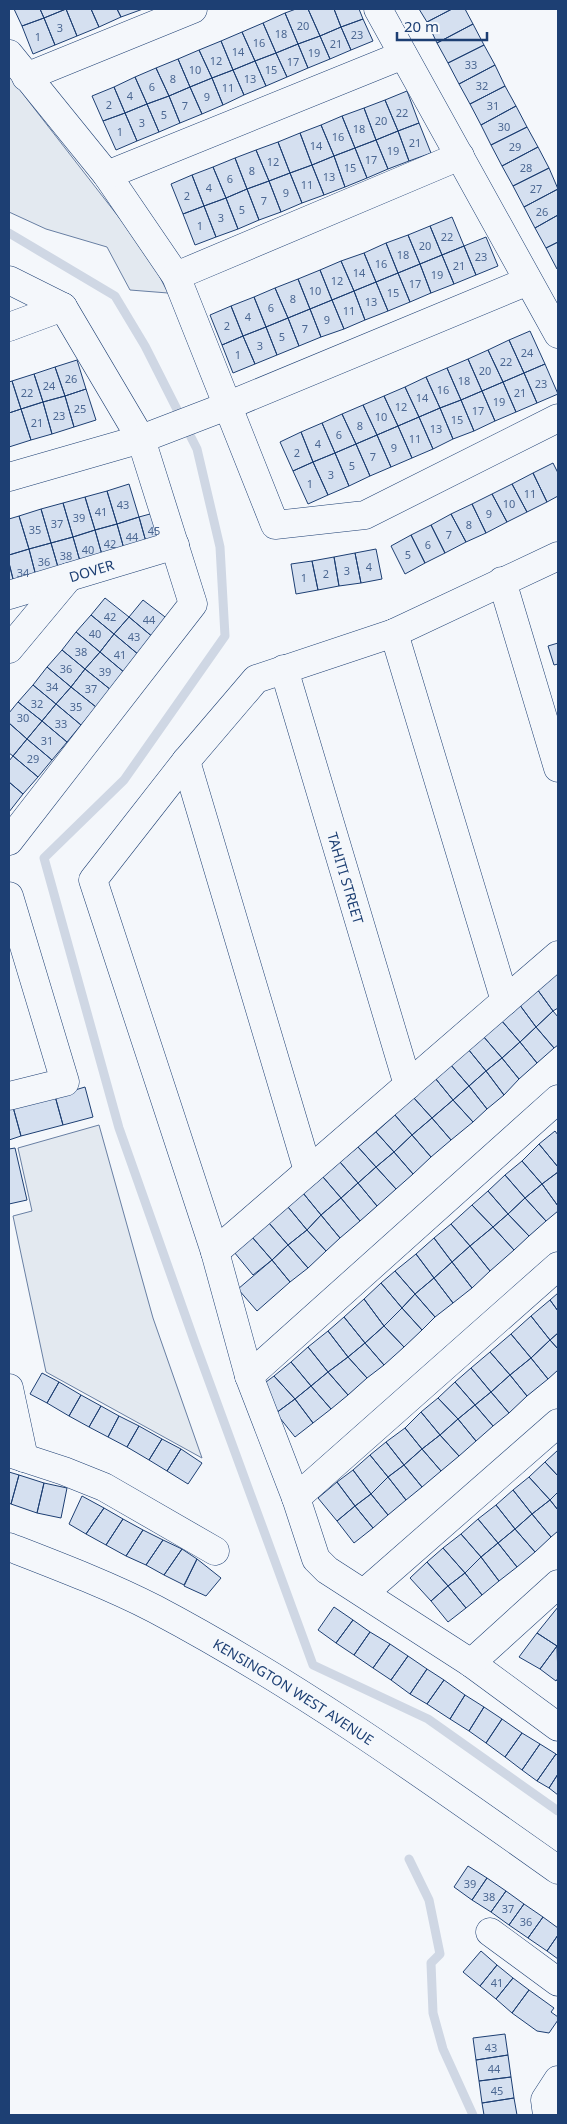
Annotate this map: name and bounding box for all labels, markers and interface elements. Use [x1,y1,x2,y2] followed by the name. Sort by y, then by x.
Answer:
[397,10,487,42] scale bar
[404,16,439,36] text: 20 m
[297,18,309,33] house number: 20
[57,20,63,35] house number: 3
[275,26,287,41] house number: 18
[351,27,363,42] house number: 23
[35,29,41,44] house number: 1
[253,35,265,50] house number: 16
[330,36,342,51] house number: 21
[232,44,245,59] house number: 14
[308,45,320,60] house number: 19
[210,53,222,68] house number: 12
[287,54,299,69] house number: 17
[465,57,477,72] house number: 33
[189,62,201,77] house number: 10
[265,62,277,77] house number: 15
[170,71,176,86] house number: 8
[244,71,256,86] house number: 13
[476,78,488,93] house number: 32
[149,79,155,94] house number: 6
[222,80,234,95] house number: 11
[127,88,134,103] house number: 4
[204,89,210,104] house number: 9
[106,97,112,112] house number: 2
[182,98,188,113] house number: 7
[487,98,499,113] house number: 31
[396,105,408,120] house number: 22
[161,107,167,122] house number: 5
[375,113,387,128] house number: 20
[139,115,145,130] house number: 3
[498,119,510,134] house number: 30
[353,121,365,136] house number: 18
[117,124,123,139] house number: 1
[332,129,344,144] house number: 16
[409,135,421,150] house number: 21
[310,138,323,153] house number: 14
[509,139,521,154] house number: 29
[387,143,399,158] house number: 19
[365,152,377,167] house number: 17
[267,154,279,169] house number: 12
[344,160,356,175] house number: 15
[520,160,532,175] house number: 28
[249,163,255,178] house number: 8
[323,169,335,184] house number: 13
[227,171,233,186] house number: 6
[301,177,313,192] house number: 11
[206,180,213,195] house number: 4
[530,181,542,196] house number: 27
[283,185,289,200] house number: 9
[184,188,190,203] house number: 2
[261,193,267,208] house number: 7
[239,202,245,217] house number: 5
[536,204,548,219] house number: 26
[218,210,224,225] house number: 3
[197,218,203,233] house number: 1
[441,229,453,244] house number: 22
[419,238,431,253] house number: 20
[397,247,409,262] house number: 18
[475,249,487,264] house number: 23
[375,256,387,271] house number: 16
[453,258,465,273] house number: 21
[353,265,366,280] house number: 14
[431,267,443,282] house number: 19
[331,273,343,288] house number: 12
[409,276,421,291] house number: 17
[309,283,321,298] house number: 10
[387,285,399,300] house number: 15
[290,291,296,306] house number: 8
[365,294,377,309] house number: 13
[268,300,274,315] house number: 6
[343,303,355,318] house number: 11
[245,309,252,324] house number: 4
[324,312,330,327] house number: 9
[224,318,230,333] house number: 2
[302,321,308,336] house number: 7
[279,329,285,344] house number: 5
[257,338,263,353] house number: 3
[521,345,534,360] house number: 24
[235,347,241,362] house number: 1
[500,354,512,369] house number: 22
[479,363,491,378] house number: 20
[65,371,77,386] house number: 26
[458,373,470,388] house number: 18
[535,376,547,391] house number: 23
[43,378,56,393] house number: 24
[437,382,449,397] house number: 16
[21,385,33,400] house number: 22
[514,385,526,400] house number: 21
[416,390,429,405] house number: 14
[493,394,505,409] house number: 19
[395,399,407,414] house number: 12
[74,401,86,416] house number: 25
[472,403,484,418] house number: 17
[53,408,65,423] house number: 23
[375,409,387,424] house number: 10
[451,412,463,427] house number: 15
[31,415,43,430] house number: 21
[357,418,363,433] house number: 8
[430,421,442,436] house number: 13
[336,427,342,442] house number: 6
[409,431,421,446] house number: 11
[315,436,322,451] house number: 4
[391,440,397,455] house number: 9
[294,445,300,460] house number: 2
[370,449,376,464] house number: 7
[349,458,355,473] house number: 5
[328,467,334,482] house number: 3
[307,476,313,491] house number: 1
[524,486,536,501] house number: 11
[503,496,515,511] house number: 10
[117,497,129,512] house number: 43
[95,504,107,519] house number: 41
[486,506,492,521] house number: 9
[73,510,85,525] house number: 39
[51,516,63,531] house number: 37
[466,517,472,532] house number: 8
[29,522,41,537] house number: 35
[148,523,160,538] house number: 45
[446,527,452,542] house number: 7
[126,529,139,544] house number: 44
[104,536,116,551] house number: 42
[425,537,431,552] house number: 6
[82,542,94,557] house number: 40
[405,547,411,562] house number: 5
[60,548,72,563] house number: 38
[38,554,50,569] house number: 36
[67,554,116,586] street label: DOVER
[366,559,373,574] house number: 4
[344,563,350,578] house number: 3
[17,565,30,580] house number: 34
[323,566,329,581] house number: 2
[301,570,307,585] house number: 1
[104,609,116,624] house number: 42
[143,612,156,627] house number: 44
[89,626,101,641] house number: 40
[128,629,140,644] house number: 43
[75,644,87,659] house number: 38
[114,647,126,662] house number: 41
[60,661,72,676] house number: 36
[99,664,111,679] house number: 39
[46,679,59,694] house number: 34
[85,681,97,696] house number: 37
[31,696,43,711] house number: 32
[70,699,82,714] house number: 35
[17,710,29,725] house number: 30
[55,716,67,731] house number: 33
[41,733,53,748] house number: 31
[27,751,39,766] house number: 29
[324,830,369,926] street label: TAHITI STREET
[210,1634,378,1749] street label: KENSINGTON WEST AVENUE
[464,1876,476,1891] house number: 39
[483,1889,495,1904] house number: 38
[502,1901,514,1916] house number: 37
[520,1914,532,1929] house number: 36
[491,1975,503,1990] house number: 41
[485,2040,497,2055] house number: 43
[488,2061,501,2076] house number: 44
[491,2083,503,2098] house number: 45

